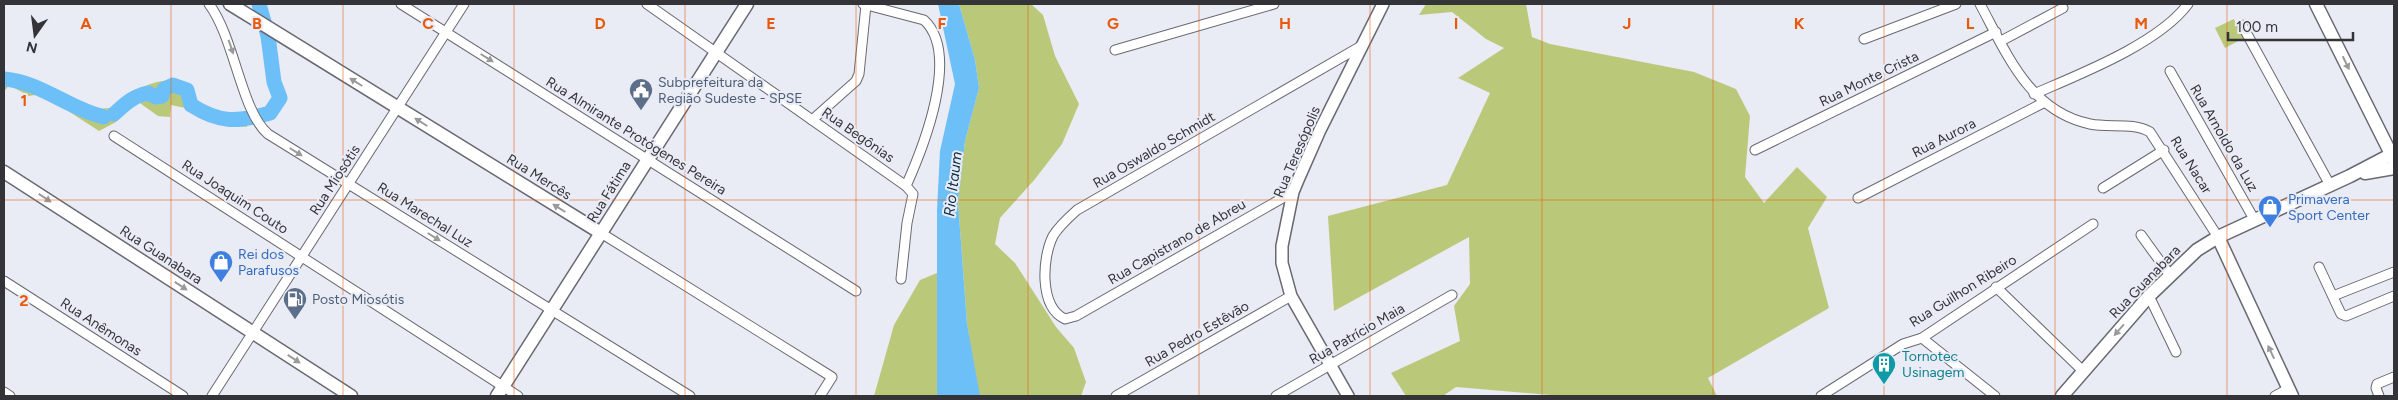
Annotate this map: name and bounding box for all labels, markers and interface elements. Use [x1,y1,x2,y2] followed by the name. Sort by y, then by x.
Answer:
[10,10,60,60] north arrow
[2228,10,2353,42] scale bar
[80,14,92,33] text: A
[252,14,262,33] text: B
[422,14,434,33] text: C
[594,14,606,33] text: D
[766,14,776,33] text: E
[938,14,947,33] text: F
[1107,14,1119,33] text: G
[1279,14,1291,33] text: H
[1454,14,1458,33] text: I
[1623,14,1631,33] text: J
[1794,14,1805,33] text: K
[1966,14,1975,33] text: L
[2134,14,2148,33] text: M
[2236,18,2278,36] text: 100 m
[25,38,39,57] text: N
[227,40,235,55] one-way arrow
[1817,48,1921,110] street label: Rua Monte Crista
[481,53,494,63] one-way arrow
[2342,56,2350,70] one-way arrow
[543,73,729,199] street label: Rua Almirante Protógenes Pereira
[658,74,803,107] place label: Subprefeitura da Região Sudeste - SPSE
[350,77,363,87] one-way arrow
[628,77,654,111] public building icon: Subprefeitura da Região Sudeste - SPSE
[2186,81,2262,195] street label: Rua Arnoldo da Luz
[21,91,27,110] text: 1
[819,104,897,166] street label: Rua Begônias
[1270,104,1324,200] street label: Rua Teresópolis
[1090,108,1218,192] street label: Rua Oswaldo Schmidt
[1909,115,1979,161] street label: Rua Aurora
[414,117,428,127] one-way arrow
[2167,133,2215,197] street label: Rua Nacar
[306,142,364,218] street label: Rua Miosótis
[289,147,302,156] one-way arrow
[503,150,575,204] street label: Rua Mercês
[940,150,966,217] water label: Rio Itaum
[179,156,291,238] street label: Rua Joaquim Couto
[583,158,635,226] street label: Rua Fátima
[374,179,476,251] street label: Rua Marechal Luz
[2288,191,2370,224] place label: Primavera Sport Center
[38,194,51,203] one-way arrow
[2257,194,2283,228] shop icon: Primavera Sport Center
[1105,196,1249,288] street label: Rua Capistrano de Abreu
[553,203,566,212] one-way arrow
[117,222,205,288] street label: Rua Guanabara
[427,233,440,242] one-way arrow
[2106,242,2184,322] street label: Rua Guanabara
[238,246,299,279] place label: Rei dos Parafusos
[208,249,234,283] shop icon: Rei dos Parafusos
[1906,251,2020,331] street label: Rua Guilhon Ribeiro
[175,282,188,291] one-way arrow
[282,286,308,320] fuel station icon: Posto Miosótis
[19,291,29,310] text: 2
[312,291,404,308] place label: Posto Miosótis
[57,294,145,360] street label: Rua Anêmonas
[1142,297,1252,371] street label: Rua Pedro Estêvão
[1306,300,1408,368] street label: Rua Patrício Maia
[2113,323,2125,335] one-way arrow
[2267,345,2275,359] one-way arrow
[1902,348,1964,381] place label: Tornotec Usinagem
[1871,351,1897,385] building icon: Tornotec Usinagem
[287,354,300,364] one-way arrow

